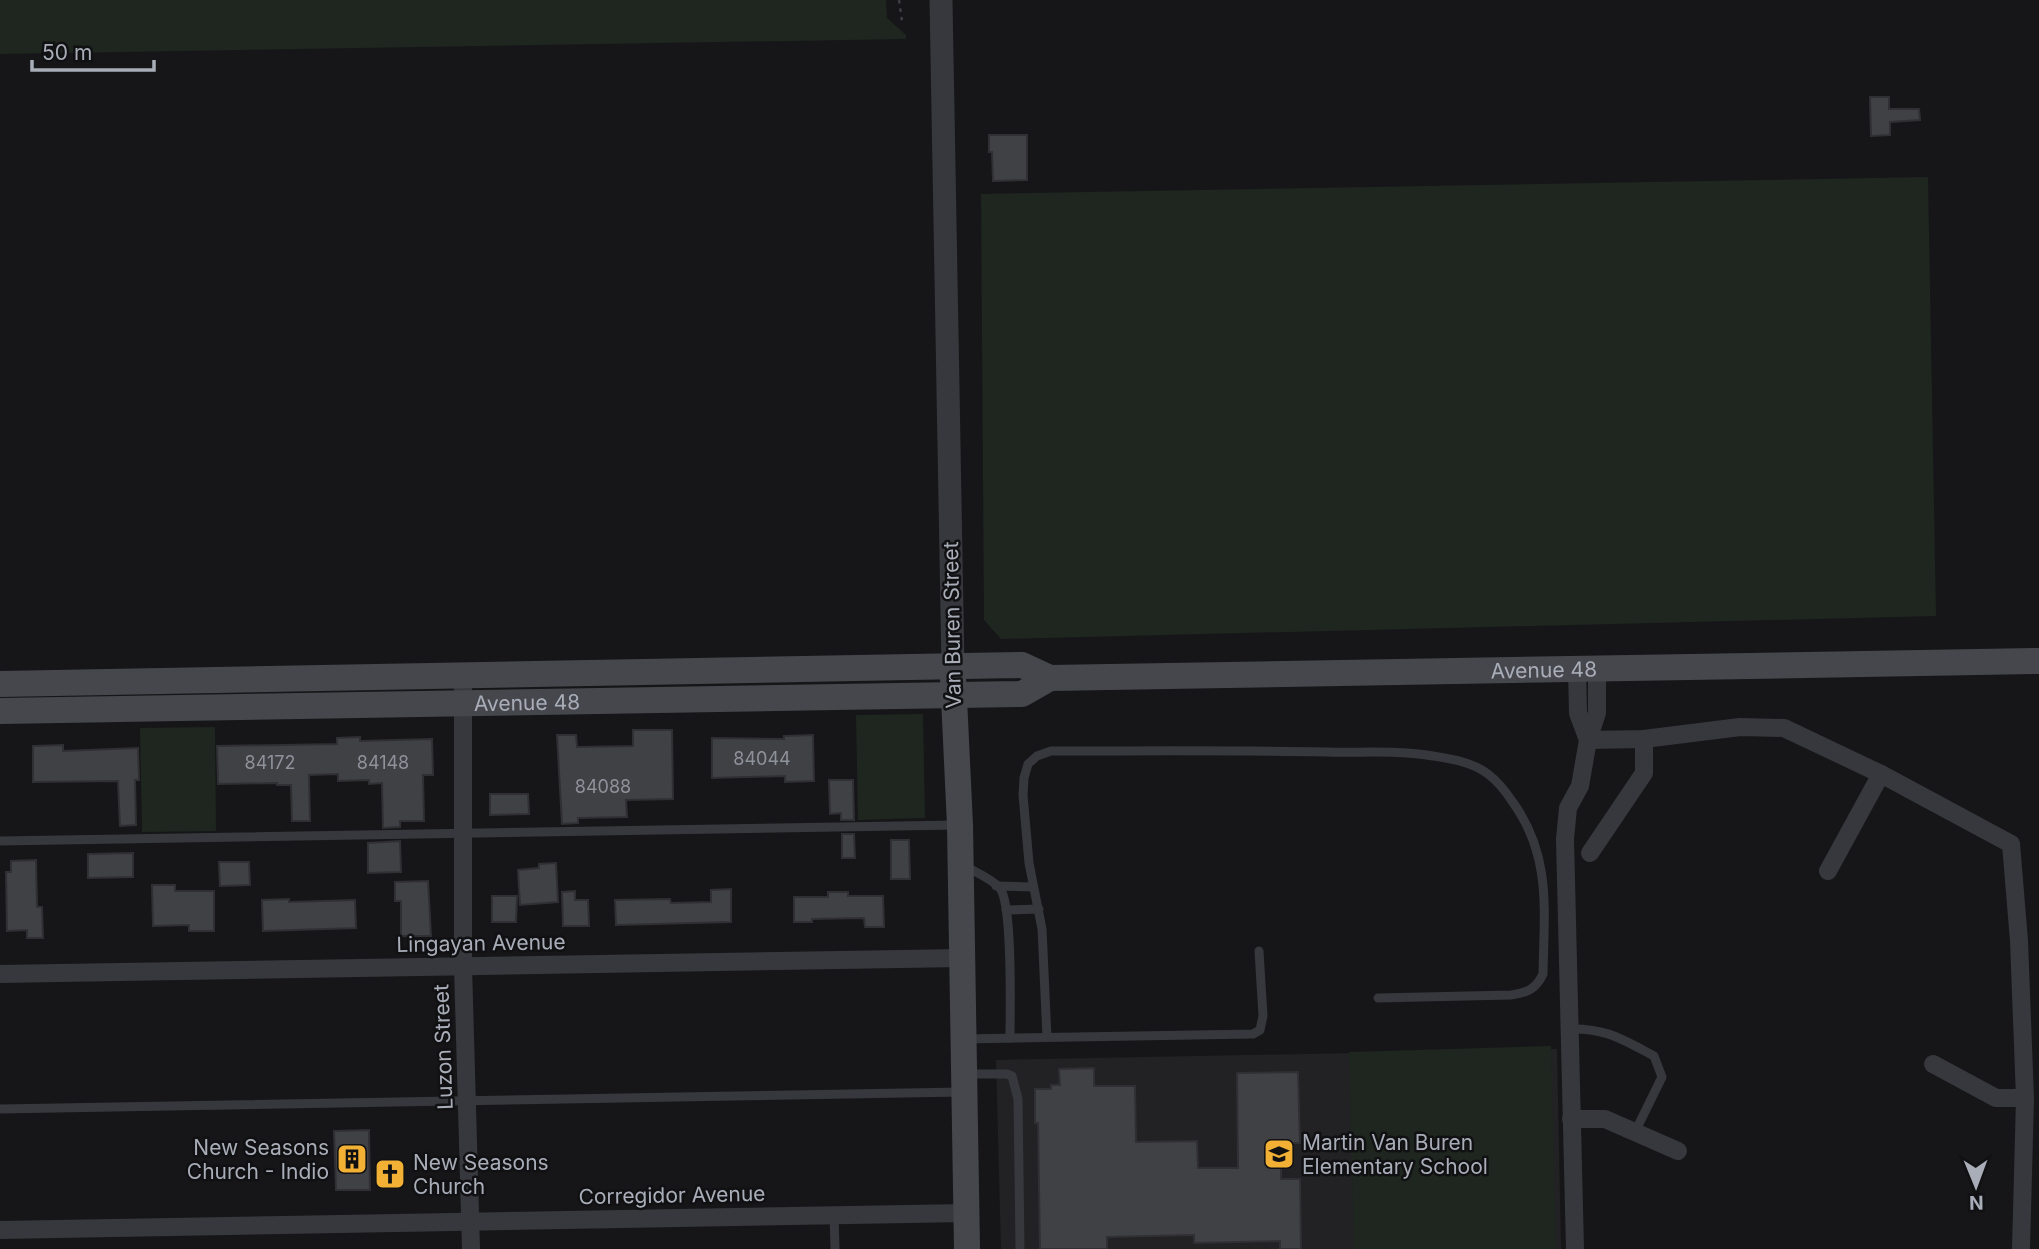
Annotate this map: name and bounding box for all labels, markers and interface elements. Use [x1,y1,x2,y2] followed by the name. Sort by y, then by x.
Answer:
[32,28,154,72] scale bar
[42,40,92,65] text: 50 m
[938,541,966,709] street label: Van Buren Street
[1491,656,1597,683] street label: Avenue 48
[474,689,580,716] street label: Avenue 48
[733,748,791,769] house number: 84044
[245,752,295,773] house number: 84172
[357,752,409,773] house number: 84148
[575,776,631,797] house number: 84088
[396,929,566,957] street label: Lingayan Avenue
[428,984,458,1110] street label: Luzon Street
[1302,1130,1488,1179] place label: Martin Van Buren Elementary School
[187,1135,329,1184] place label: New Seasons Church - Indio
[1262,1137,1296,1171] school or university icon: Martin Van Buren Elementary School
[335,1142,369,1176] building icon: New Seasons Church - Indio
[413,1150,549,1199] place label: New Seasons Church
[1941,1151,2011,1221] north arrow
[373,1157,407,1191] church icon: New Seasons Church
[578,1181,766,1209] street label: Corregidor Avenue
[1969,1191,1984,1214] text: N

